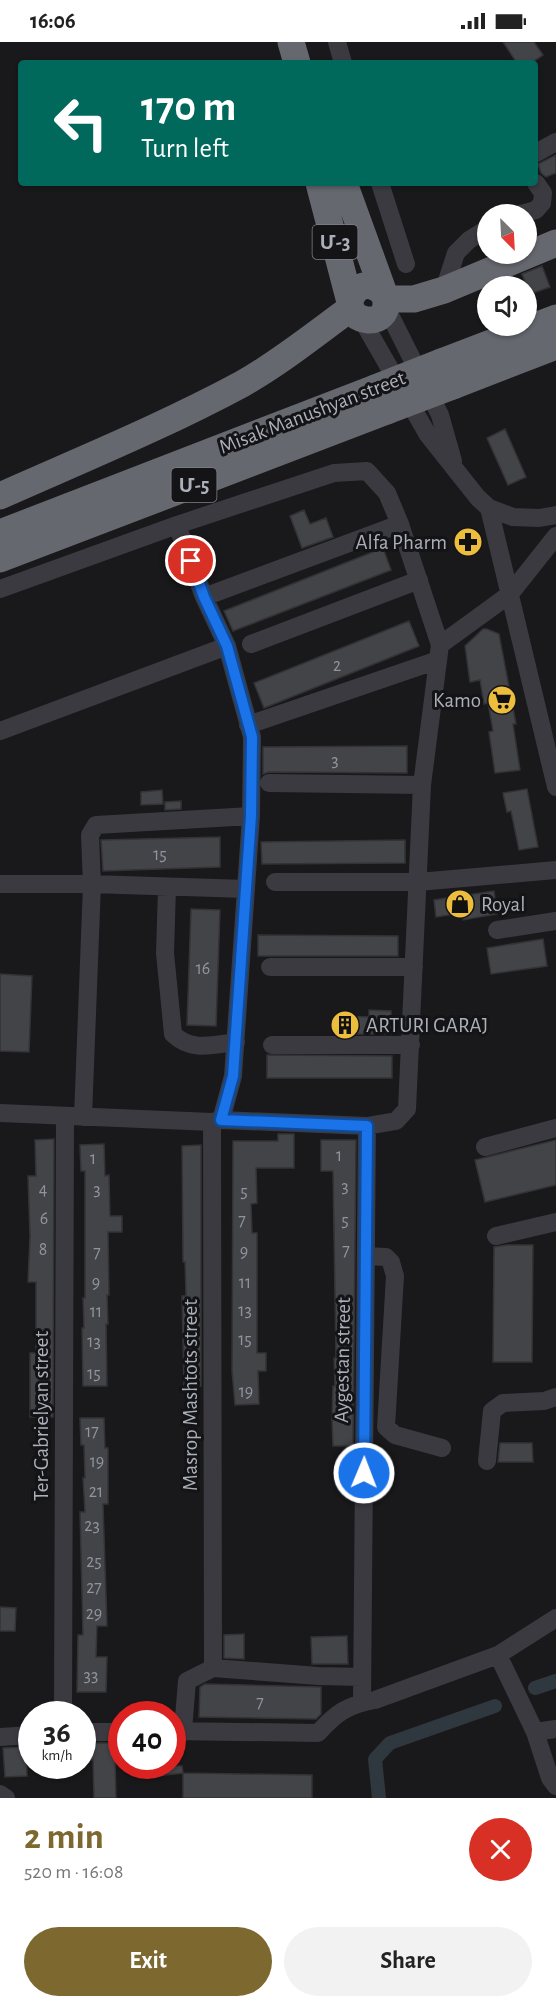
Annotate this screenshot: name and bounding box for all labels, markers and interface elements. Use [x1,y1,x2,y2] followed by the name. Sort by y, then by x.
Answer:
[30,10,76,32] text: 16:06
[42,84,120,162] icon: left
[141,86,236,128] text: 170 m
[141,135,229,162] text: Turn left
[477,204,537,264] north arrow
[477,204,537,336] map controls
[312,225,358,259] road number: Մ-3
[477,276,537,336] button: sound
[216,367,408,458] street label: Misak Manushyan street
[172,468,216,502] road number: Մ-5
[452,526,484,558] pharmacy icon: Alfa Pharm
[355,532,447,553] place label: Alfa Pharm
[165,535,216,586] pin
[174,544,207,577] icon: arrive
[333,657,341,675] house number: 2
[486,684,518,716] supermarket icon: Kamo
[433,690,481,711] place label: Kamo
[331,752,339,770] house number: 3
[153,846,167,864] house number: 15
[444,888,476,920] shop icon: Royal
[481,894,525,915] place label: Royal
[196,960,210,978] house number: 16
[329,1009,361,1041] building icon: ARTURI GARAJ
[366,1015,488,1036] place label: ARTURI GARAJ
[336,1147,342,1165] house number: 1
[90,1150,96,1168] house number: 1
[341,1178,349,1196] house number: 3
[39,1181,48,1199] house number: 4
[93,1181,101,1199] house number: 3
[240,1183,248,1201] house number: 5
[40,1210,48,1228] house number: 6
[238,1212,246,1230] house number: 7
[341,1212,349,1230] house number: 5
[39,1241,47,1259] house number: 8
[342,1242,350,1260] house number: 7
[240,1243,248,1261] house number: 9
[93,1244,101,1262] house number: 7
[92,1274,100,1292] house number: 9
[239,1274,251,1292] house number: 11
[331,1297,354,1423] street label: Aygestan street
[180,1299,201,1491] street label: Masrop Mashtots street
[238,1302,252,1320] house number: 13
[90,1303,102,1321] house number: 11
[31,1331,52,1501] street label: Ter-Gabrielyan street
[238,1331,252,1349] house number: 15
[87,1333,101,1351] house number: 13
[87,1365,101,1383] house number: 15
[239,1383,253,1401] house number: 19
[85,1423,99,1441] house number: 17
[332,1441,396,1505] position arrow
[90,1453,104,1471] house number: 19
[89,1483,103,1501] house number: 21
[84,1517,100,1535] house number: 23
[86,1553,102,1571] house number: 25
[86,1579,102,1597] house number: 27
[86,1605,102,1623] house number: 29
[84,1667,98,1685] house number: 33
[256,1694,264,1712] house number: 7
[108,1701,186,1779] speed limit sign: 40
[43,1718,71,1748] text: 36
[42,1748,72,1763] text: km/h
[469,1818,532,1881] button: close
[24,1819,104,1855] text: 2 min
[24,1862,123,1882] text: 520 m · 16:08
[24,1927,272,1996] button: Exit
[284,1927,532,1996] button: Share

